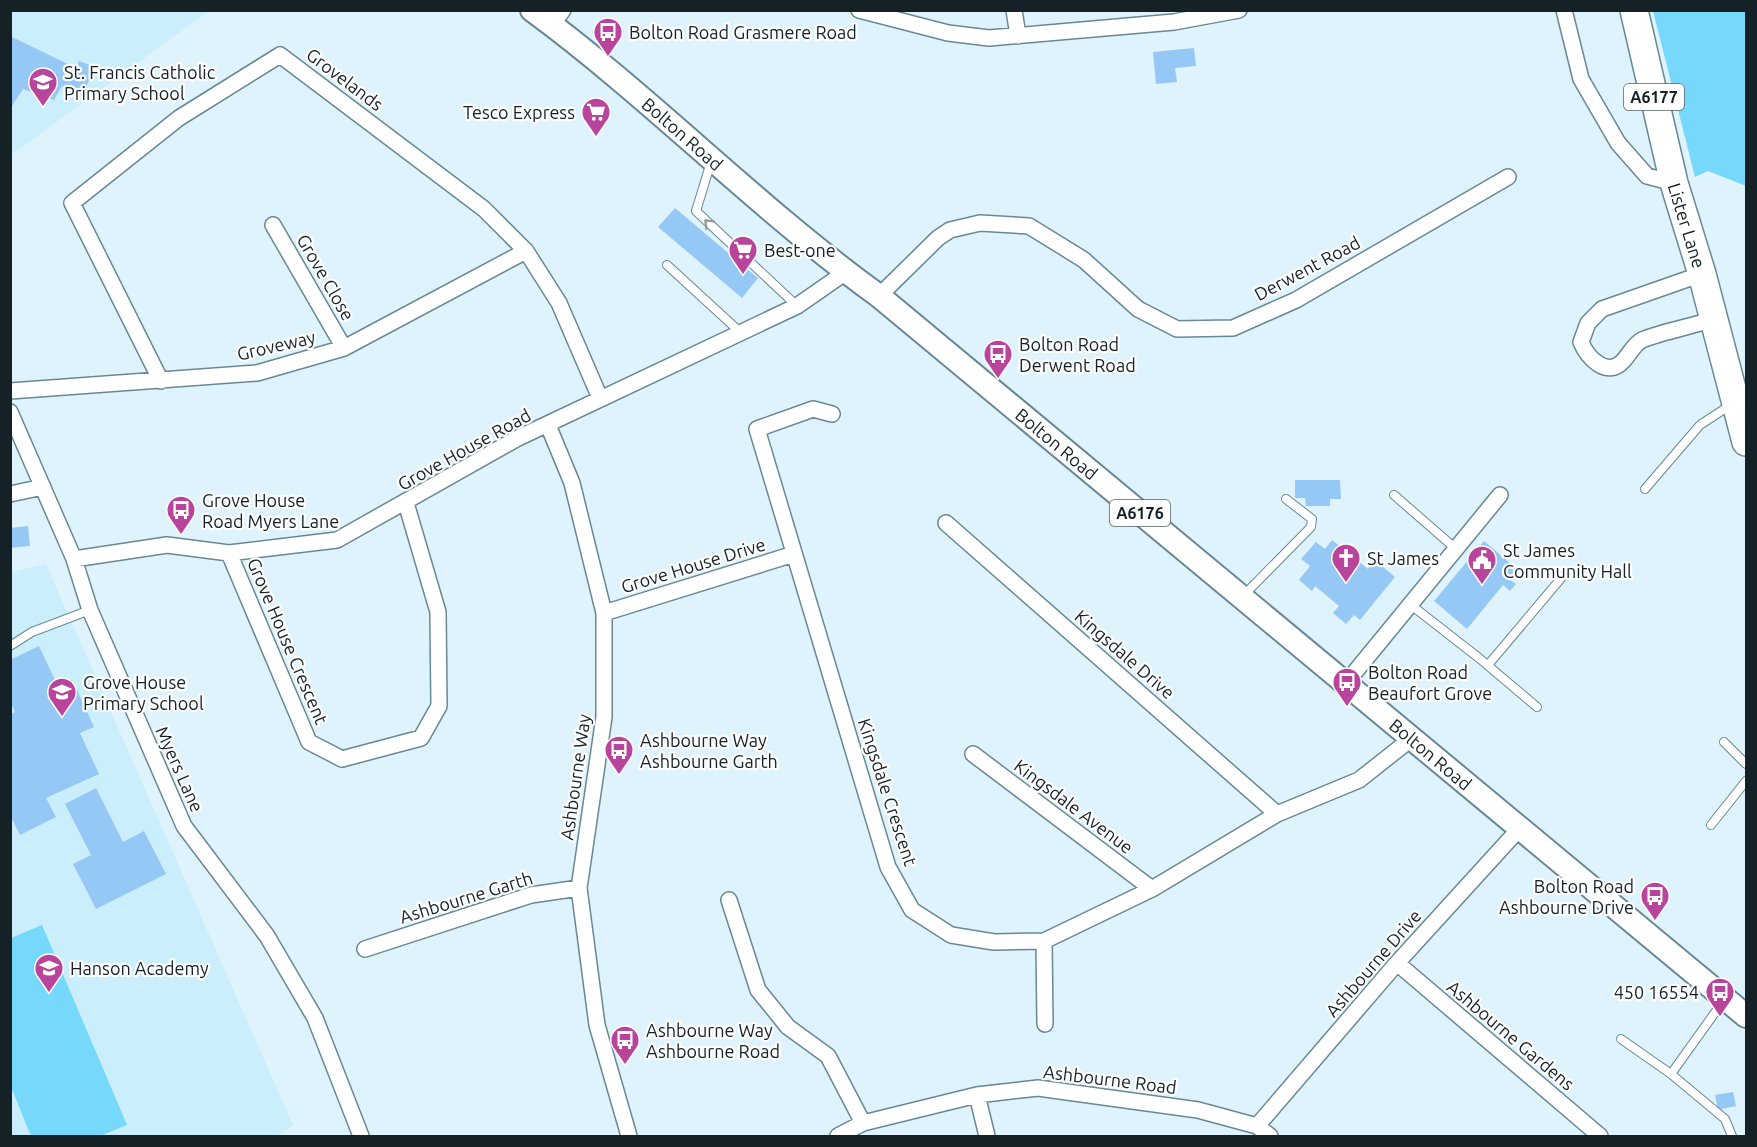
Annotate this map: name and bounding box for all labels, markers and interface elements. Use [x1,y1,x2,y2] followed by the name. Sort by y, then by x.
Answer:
[592,16,624,58] bus stop icon: Bolton Road Grasmere Road
[629,22,857,42] place label: Bolton Road Grasmere Road
[303,44,387,114] street label: Grovelands
[64,62,215,103] place label: St. Francis Catholic Primary School
[27,66,59,108] school or university icon: St. Francis Catholic Primary School
[1624,84,1684,110] road number: A6177
[638,93,727,174] street label: Bolton Road
[580,96,612,138] supermarket icon: Tesco Express
[463,102,575,122] place label: Tesco Express
[1665,180,1710,270] street label: Lister Lane
[704,220,715,231] one-way arrow
[293,230,359,324] street label: Grove Close
[1251,232,1363,304] street label: Derwent Road
[727,234,759,276] supermarket icon: Best-one
[764,240,836,260] place label: Best-one
[235,326,317,364] street label: Groveway
[1019,334,1136,375] place label: Bolton Road Derwent Road
[982,338,1014,380] bus stop icon: Bolton Road Derwent Road
[394,404,534,494] street label: Grove House Road
[1012,404,1102,483] street label: Bolton Road
[202,490,339,531] place label: Grove House Road Myers Lane
[165,494,197,536] bus stop icon: Grove House Road Myers Lane
[1110,500,1170,526] road number: A6176
[618,534,768,596] street label: Grove House Drive
[1503,540,1632,581] place label: St James Community Hall
[1330,542,1362,584] church icon: St James
[1466,544,1498,586] public building icon: St James Community Hall
[1367,548,1439,568] place label: St James
[244,555,332,727] street label: Grove House Crescent
[1071,605,1179,703] street label: Kingsdale Drive
[1368,662,1492,703] place label: Bolton Road Beaufort Grove
[1331,666,1363,708] bus stop icon: Bolton Road Beaufort Grove
[83,672,204,713] place label: Grove House Primary School
[46,676,78,718] school or university icon: Grove House Primary School
[556,713,594,841] street label: Ashbourne Way
[1386,714,1476,794] street label: Bolton Road
[855,716,921,868] street label: Kingsdale Crescent
[152,723,208,815] street label: Myers Lane
[640,730,778,771] place label: Ashbourne Way Ashbourne Garth
[603,734,635,776] bus stop icon: Ashbourne Way Ashbourne Garth
[1011,755,1137,857] street label: Kingsdale Avenue
[397,867,535,927] street label: Ashbourne Garth
[1499,876,1634,917] place label: Bolton Road Ashbourne Drive
[1639,880,1671,922] bus stop icon: Bolton Road Ashbourne Drive
[1321,905,1425,1021] street label: Ashbourne Drive
[33,952,65,994] school or university icon: Hanson Academy
[70,958,209,978] place label: Hanson Academy
[1444,976,1578,1094] street label: Ashbourne Gardens
[1704,976,1736,1018] bus stop icon: 450 16554
[1614,982,1699,1002] place label: 450 16554
[646,1020,780,1061] place label: Ashbourne Way Ashbourne Road
[609,1024,641,1066] bus stop icon: Ashbourne Way Ashbourne Road
[1042,1061,1178,1097] street label: Ashbourne Road

